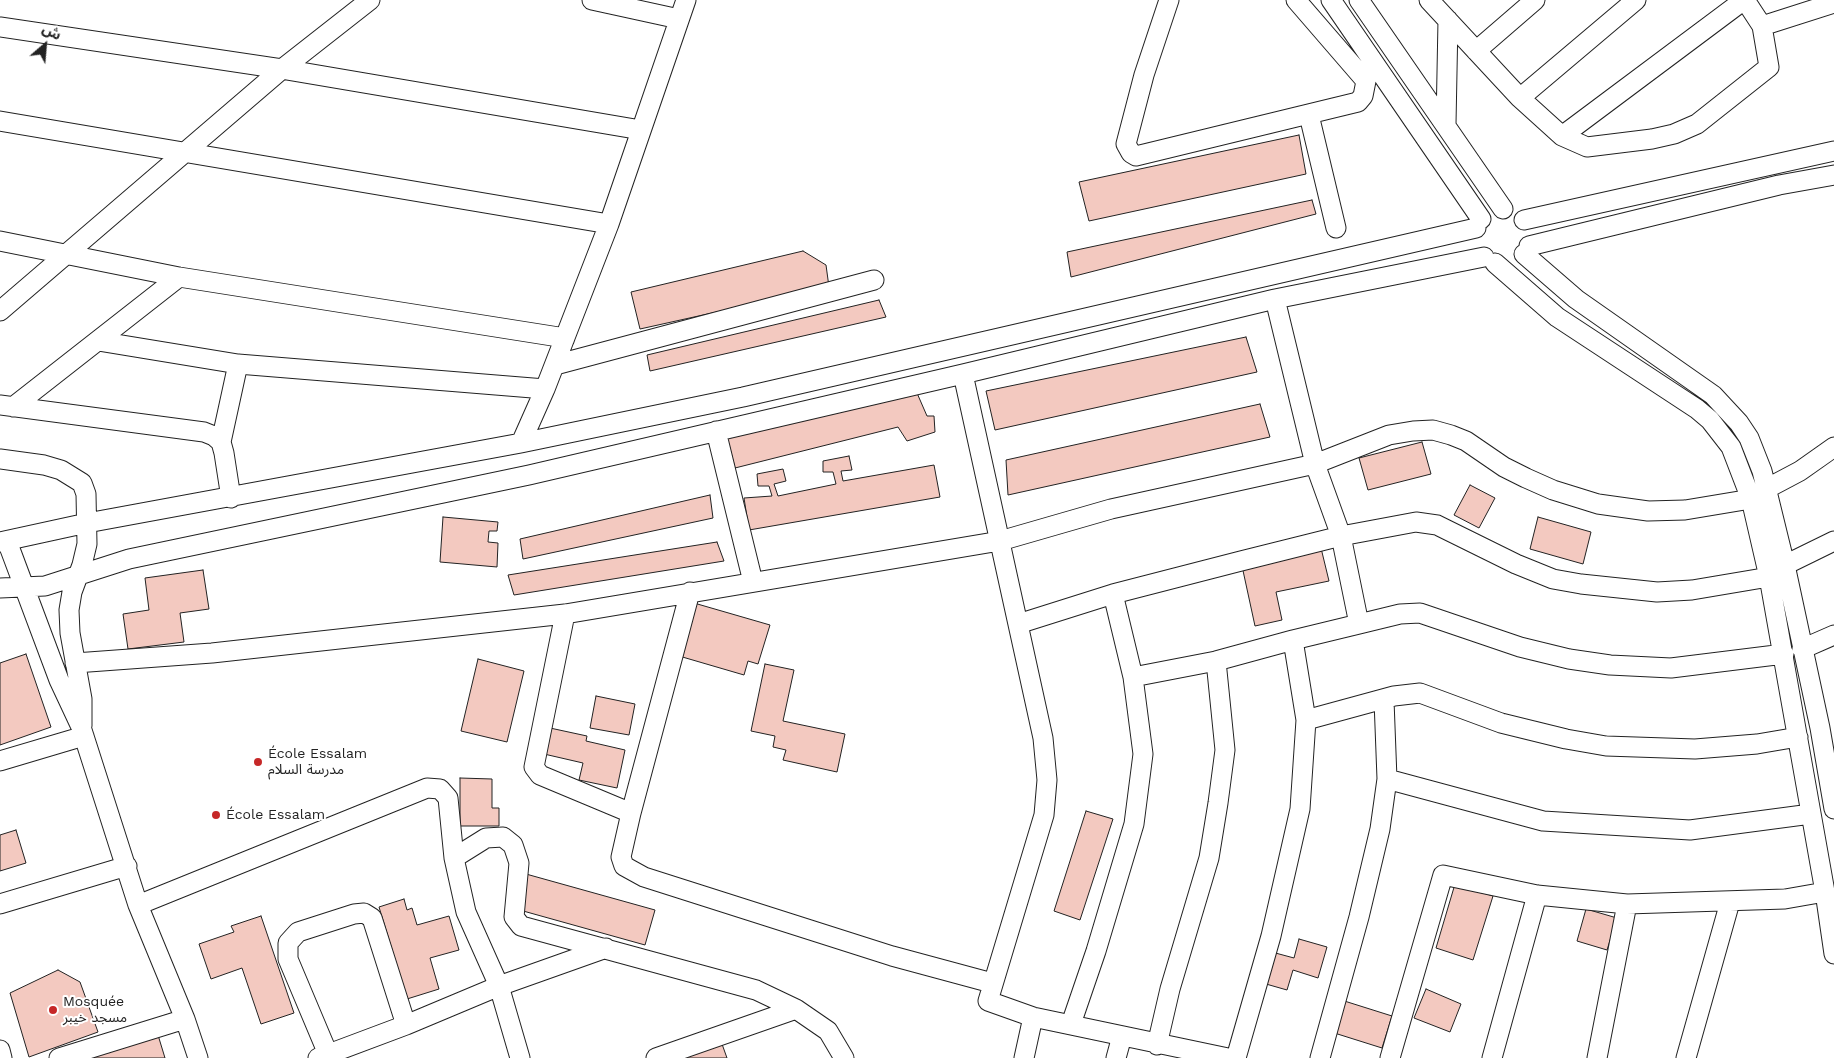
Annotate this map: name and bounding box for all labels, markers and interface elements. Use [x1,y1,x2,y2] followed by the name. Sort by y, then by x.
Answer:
[20,20,70,70] north arrow
[40,20,64,43] text: ش
[268,746,367,779] place label: École Essalam مدرسة السلام
[252,756,264,768] marker: École Essalam مدرسة السلام
[226,807,325,823] place label: École Essalam
[210,809,222,821] marker: École Essalam
[63,994,127,1026] place label: Mosquée مسجد خيبر
[47,1004,59,1016] marker: Mosquée مسجد خيبر

